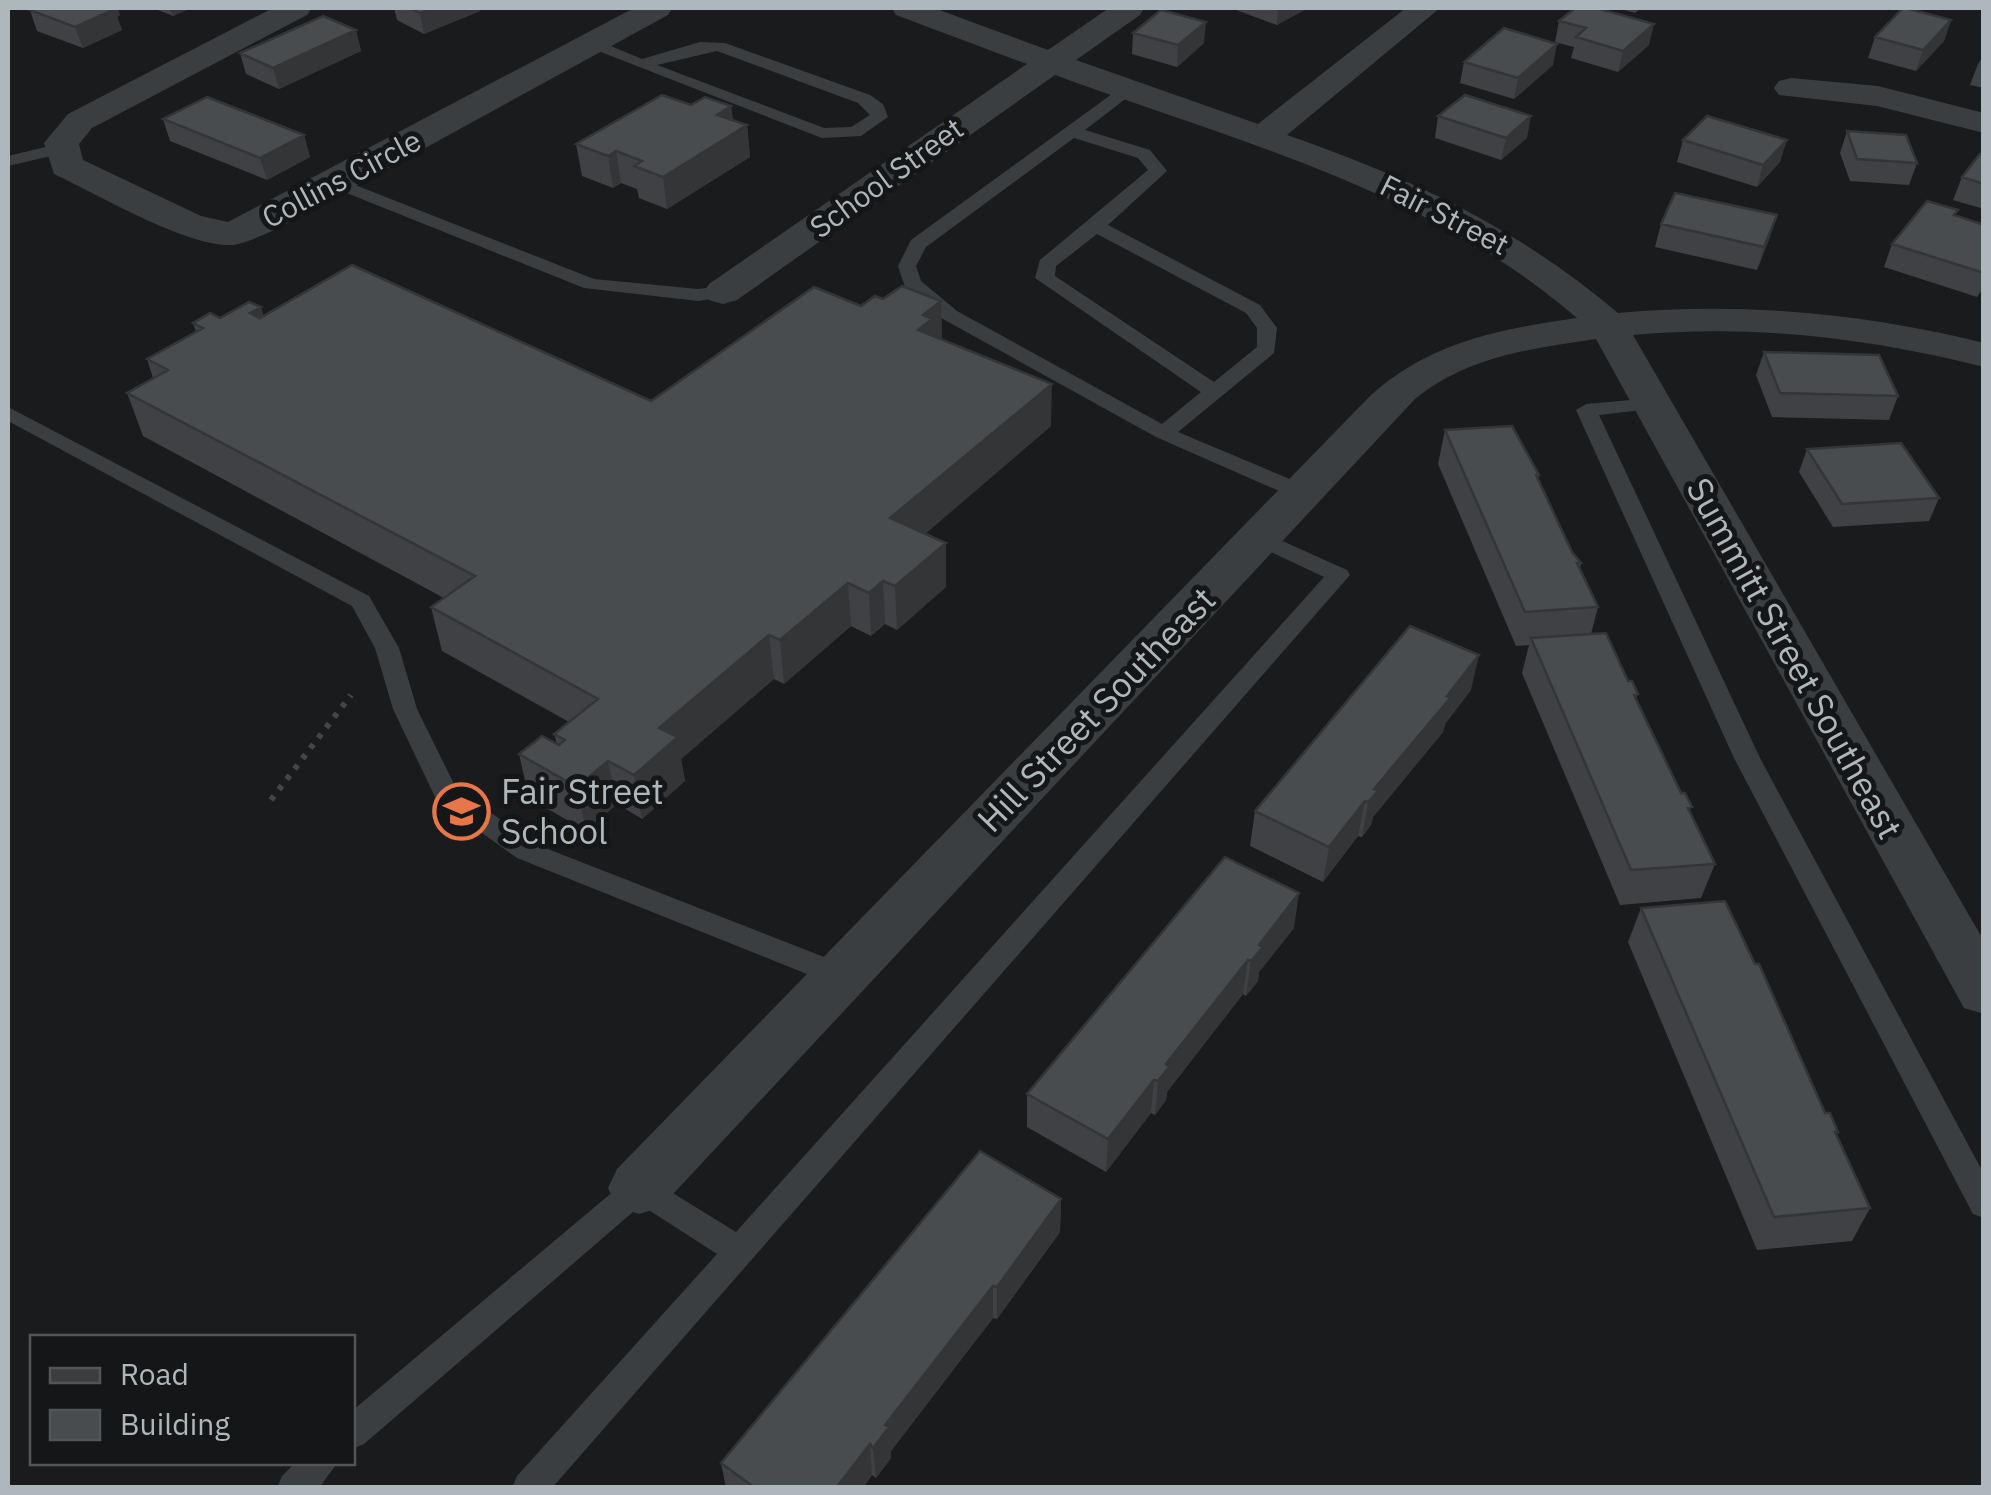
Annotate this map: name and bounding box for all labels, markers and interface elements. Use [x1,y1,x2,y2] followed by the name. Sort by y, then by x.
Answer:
[801,108,971,246] street label: School Street
[255,120,427,236] street label: Collins Circle
[1374,165,1516,263] street label: Fair Street
[1677,469,1913,847] street label: Summitt Street Southeast
[967,577,1225,841] street label: Hill Street Southeast
[501,768,664,854] place label: Fair Street School
[432,781,492,841] school or university icon: Fair Street School
[30,1335,355,1465] legend
[120,1354,189,1393] text: Road
[120,1404,230,1443] text: Building

